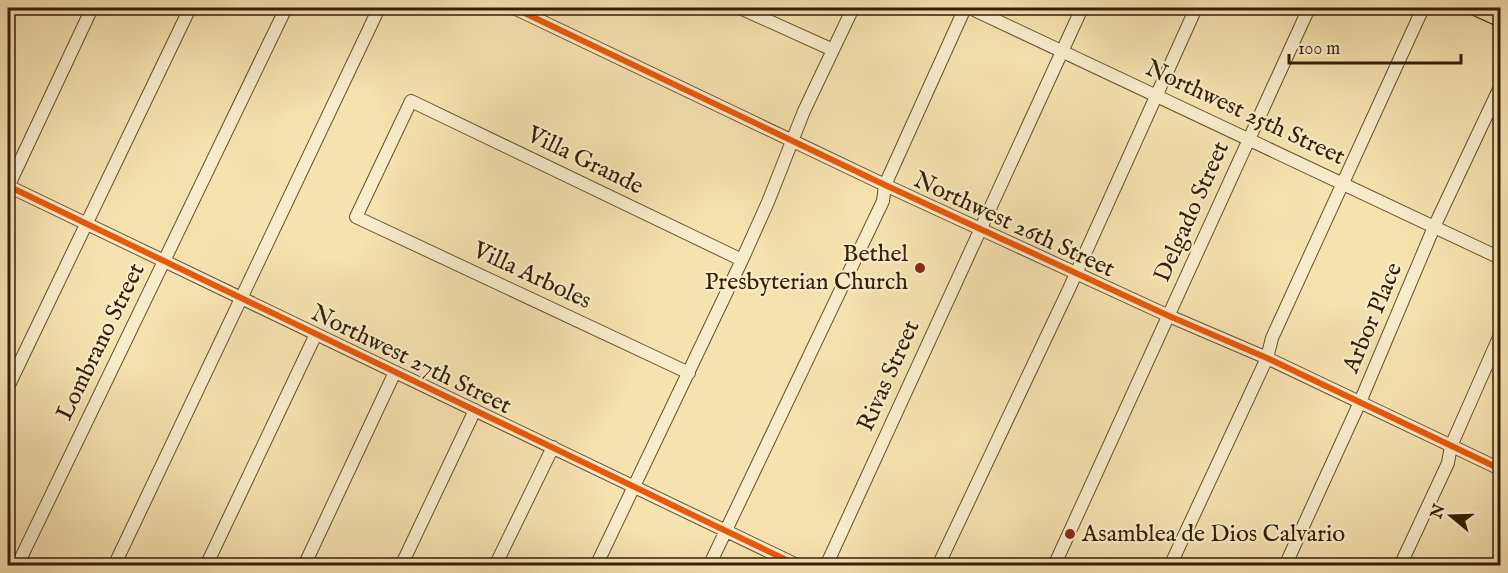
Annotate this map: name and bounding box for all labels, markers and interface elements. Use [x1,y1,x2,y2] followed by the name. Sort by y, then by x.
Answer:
[1289,27,1462,65] scale bar
[1298,38,1340,61] text: 100 m
[1140,53,1350,173] street label: Northwest 25th Street
[521,119,648,202] street label: Villa Grande
[1147,137,1237,287] street label: Delgado Street
[909,165,1119,285] street label: Northwest 26th Street
[467,235,596,317] street label: Villa Arboles
[704,239,908,298] place label: Bethel Presbyterian Church
[50,258,152,426] street label: Lombrano Street
[1335,258,1410,379] street label: Arbor Place
[913,261,927,275] marker: Bethel Presbyterian Church
[306,298,516,422] street label: Northwest 27th Street
[851,315,927,437] street label: Rivas Street
[1421,486,1481,546] north arrow
[1427,502,1450,523] text: N
[1081,519,1345,550] place label: Asamblea de Dios Calvario
[1063,527,1077,541] marker: Asamblea de Dios Calvario

